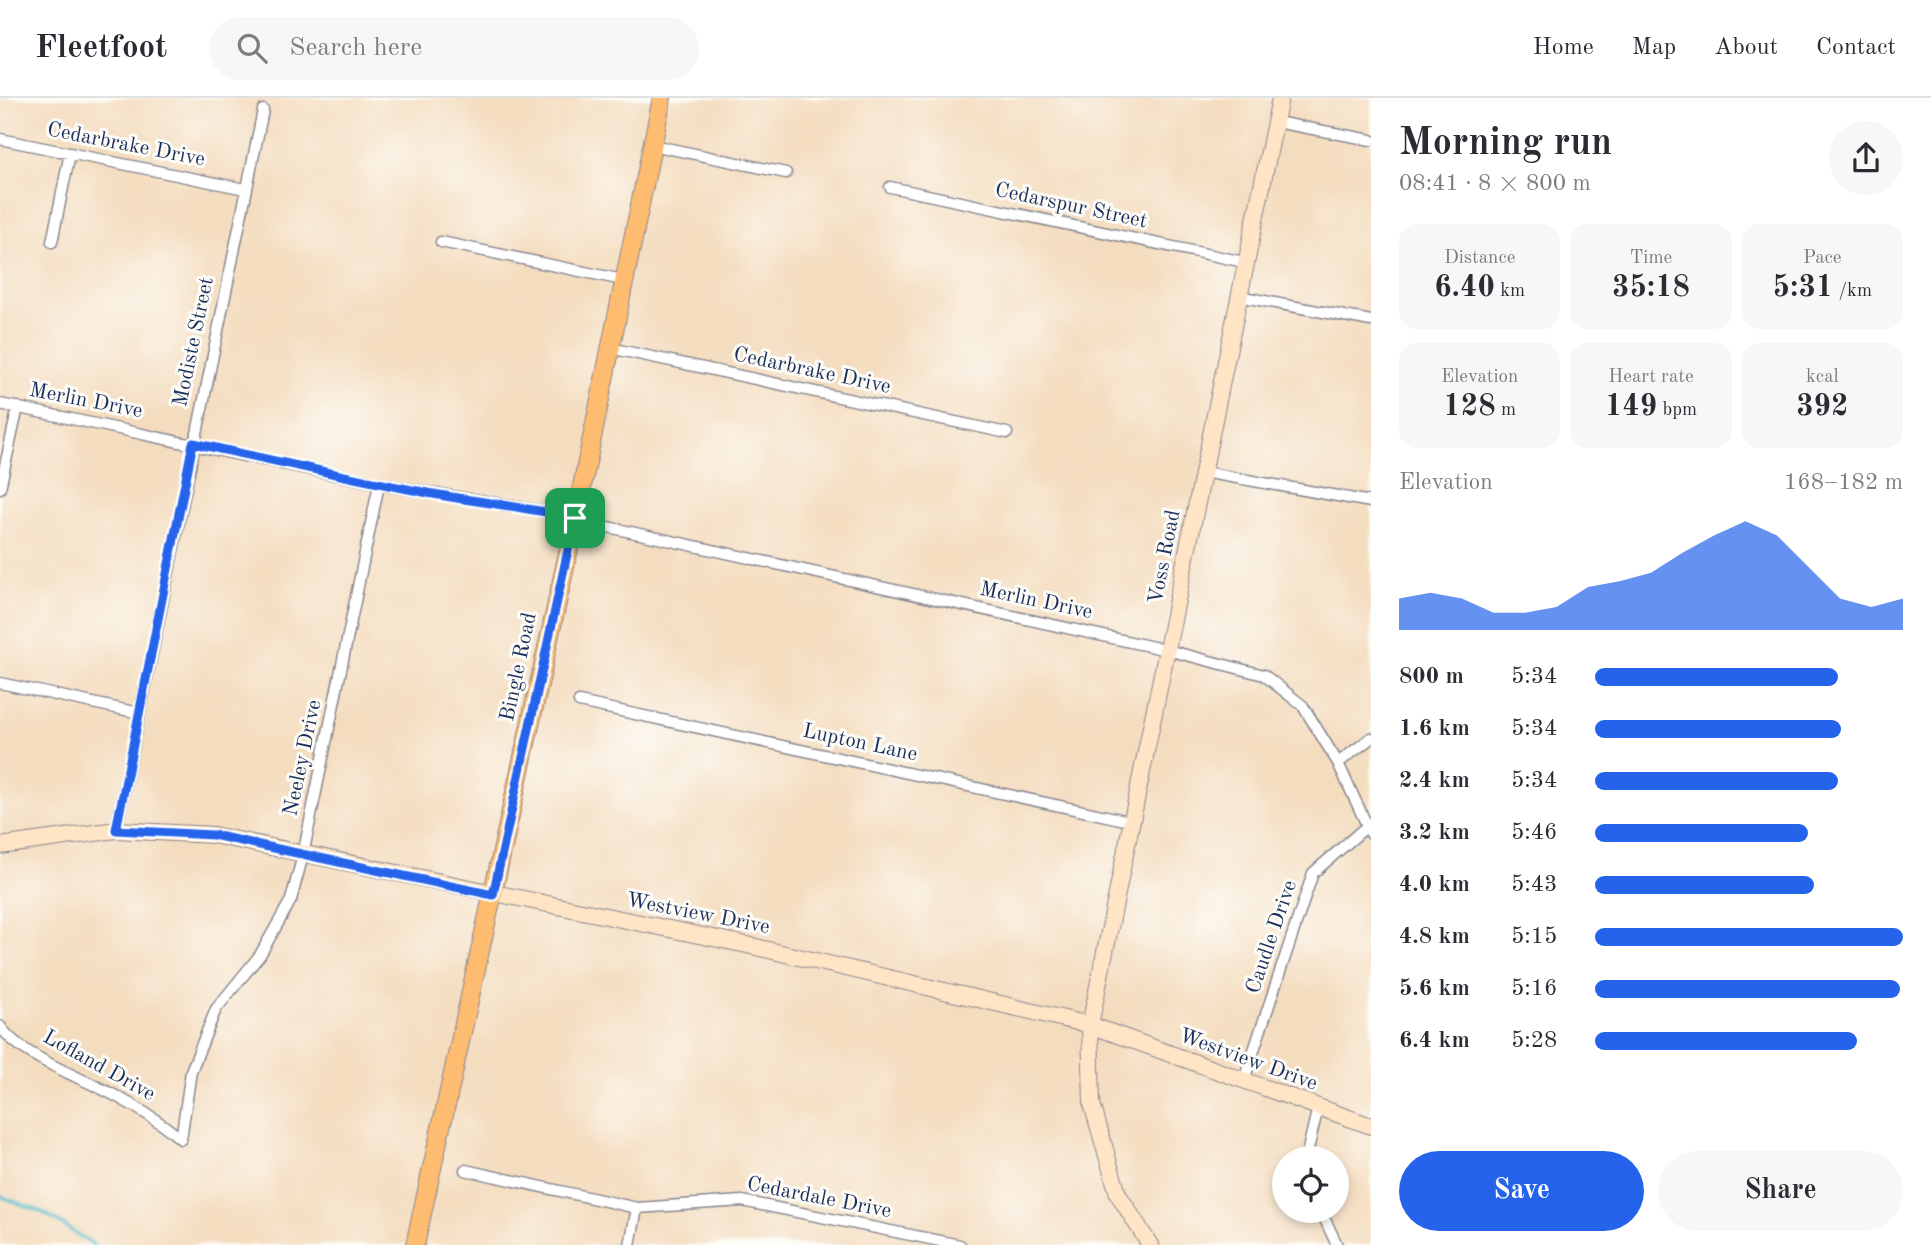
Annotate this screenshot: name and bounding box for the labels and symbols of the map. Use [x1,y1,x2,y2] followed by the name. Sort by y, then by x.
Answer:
[45,119,207,171] street label: Cedarbrake Drive
[993,180,1149,232] street label: Cedarspur Street
[170,275,218,409] street label: Modiste Street
[731,344,893,398] street label: Cedarbrake Drive
[28,380,144,422] street label: Merlin Drive
[545,488,605,548] pin
[1146,508,1184,606] street label: Voss Road
[978,579,1094,623] street label: Merlin Drive
[497,611,541,723] street label: Bingle Road
[280,698,326,818] street label: Neeley Drive
[801,721,919,765] street label: Lupton Lane
[1243,878,1301,996] street label: Caudle Drive
[625,890,771,938] street label: Westview Drive
[1176,1025,1320,1095] street label: Westview Drive
[39,1027,159,1105] street label: Lofland Drive
[745,1174,893,1222] street label: Cedardale Drive

